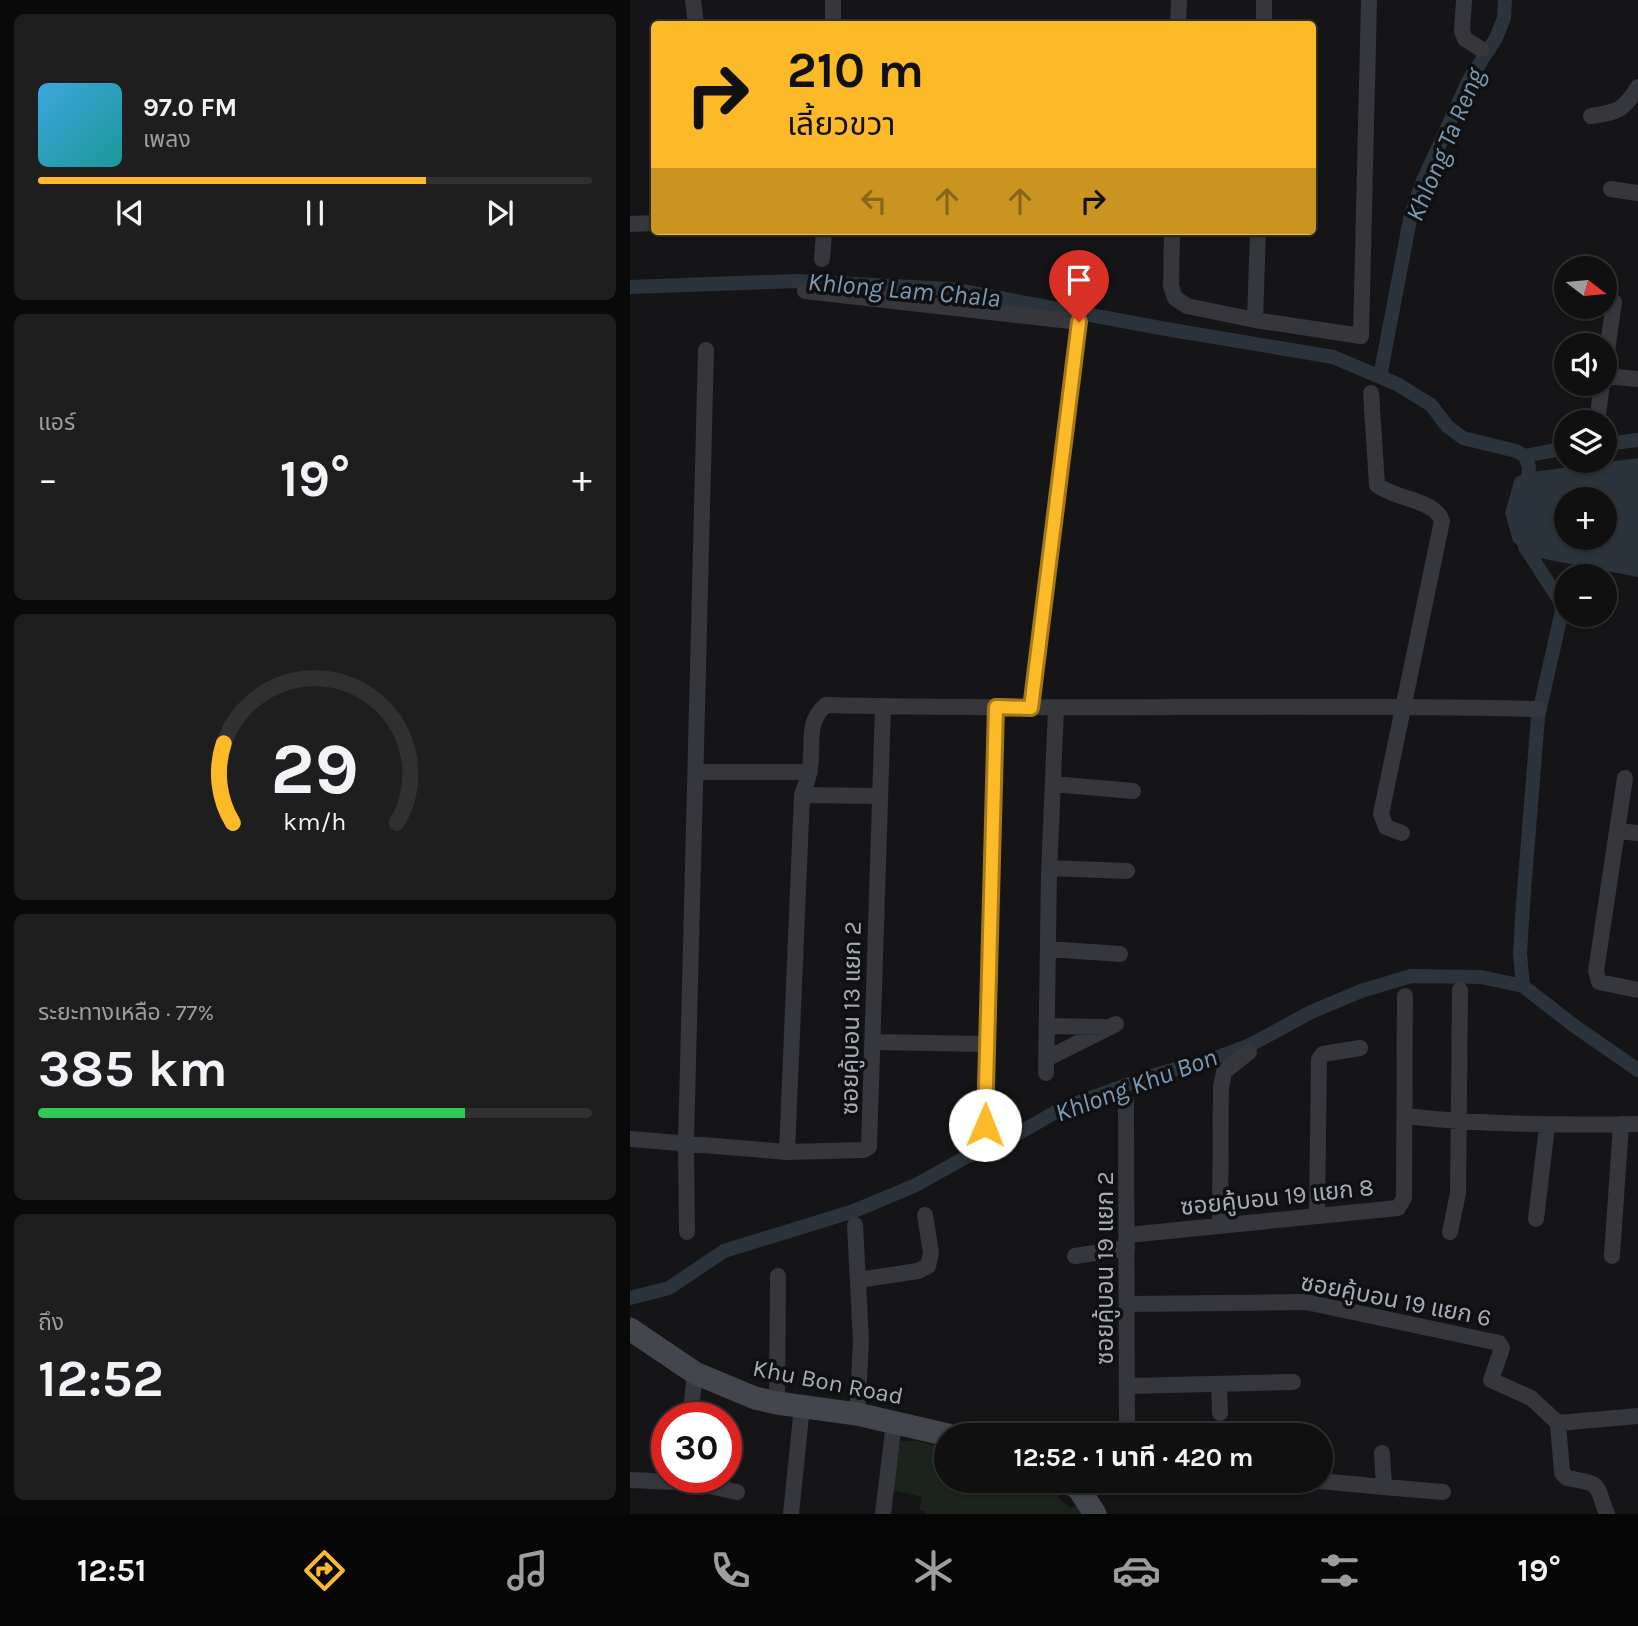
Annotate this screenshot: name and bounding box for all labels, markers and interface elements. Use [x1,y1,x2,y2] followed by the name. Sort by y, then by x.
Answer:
[787,42,924,99] text: 210 m
[672,49,763,140] icon: right
[1399,62,1492,226] water label: Khlong Ta Reng
[143,92,237,123] text: 97.0 FM
[787,106,895,143] text: เลี้ยวขวา
[143,126,191,153] text: เพลง
[855,182,893,220] icon: left
[928,182,966,220] icon: ahead
[1001,182,1039,220] icon: ahead
[1074,182,1112,220] icon: right
[111,194,149,232] icon: previous
[296,194,334,232] icon: pause
[481,194,519,232] icon: next
[1049,250,1109,322] pin
[1554,256,1617,318] north arrow
[1554,256,1617,627] map controls
[1060,261,1098,299] icon: arrive
[806,266,1002,314] water label: Khlong Lam Chala
[1554,333,1617,396] button: sound
[38,409,75,436] text: แอร์
[1554,410,1617,473] button: layers
[280,448,350,509] text: 19°
[38,457,58,502] text: −
[572,457,592,502] text: +
[1554,487,1617,550] button: +
[1554,564,1617,627] button: −
[271,726,359,811] text: 29
[283,807,347,836] text: km/h
[835,921,868,1115] street label: ซอยคู้บอน 13 แยก 2
[38,999,214,1026] text: ระยะทางเหลือ · 77%
[38,1038,228,1099] text: 385 km
[1051,1041,1221,1129] water label: Khlong Khu Bon
[948,1088,1022,1162] position arrow
[1091,1171,1120,1365] street label: ซอยคู้บอน 19 แยก 2
[1179,1173,1375,1222] street label: ซอยคู้บอน 19 แยก 8
[1298,1268,1494,1333] street label: ซอยคู้บอน 19 แยก 6
[38,1309,64,1336] text: ถึง
[38,1348,164,1409] text: 12:52
[750,1354,906,1410] street label: Khu Bon Road
[651,1402,742,1493] speed limit sign: 30
[1014,1442,1253,1473] text: 12:52 · 1 นาที · 420 m
[300,1546,349,1595] icon: directions
[503,1546,552,1595] icon: music
[706,1546,755,1595] icon: phone
[909,1546,958,1595] icon: climate
[1112,1546,1161,1595] icon: car
[1315,1546,1364,1595] icon: filters
[77,1552,146,1589] text: 12:51
[1518,1552,1561,1589] text: 19°

